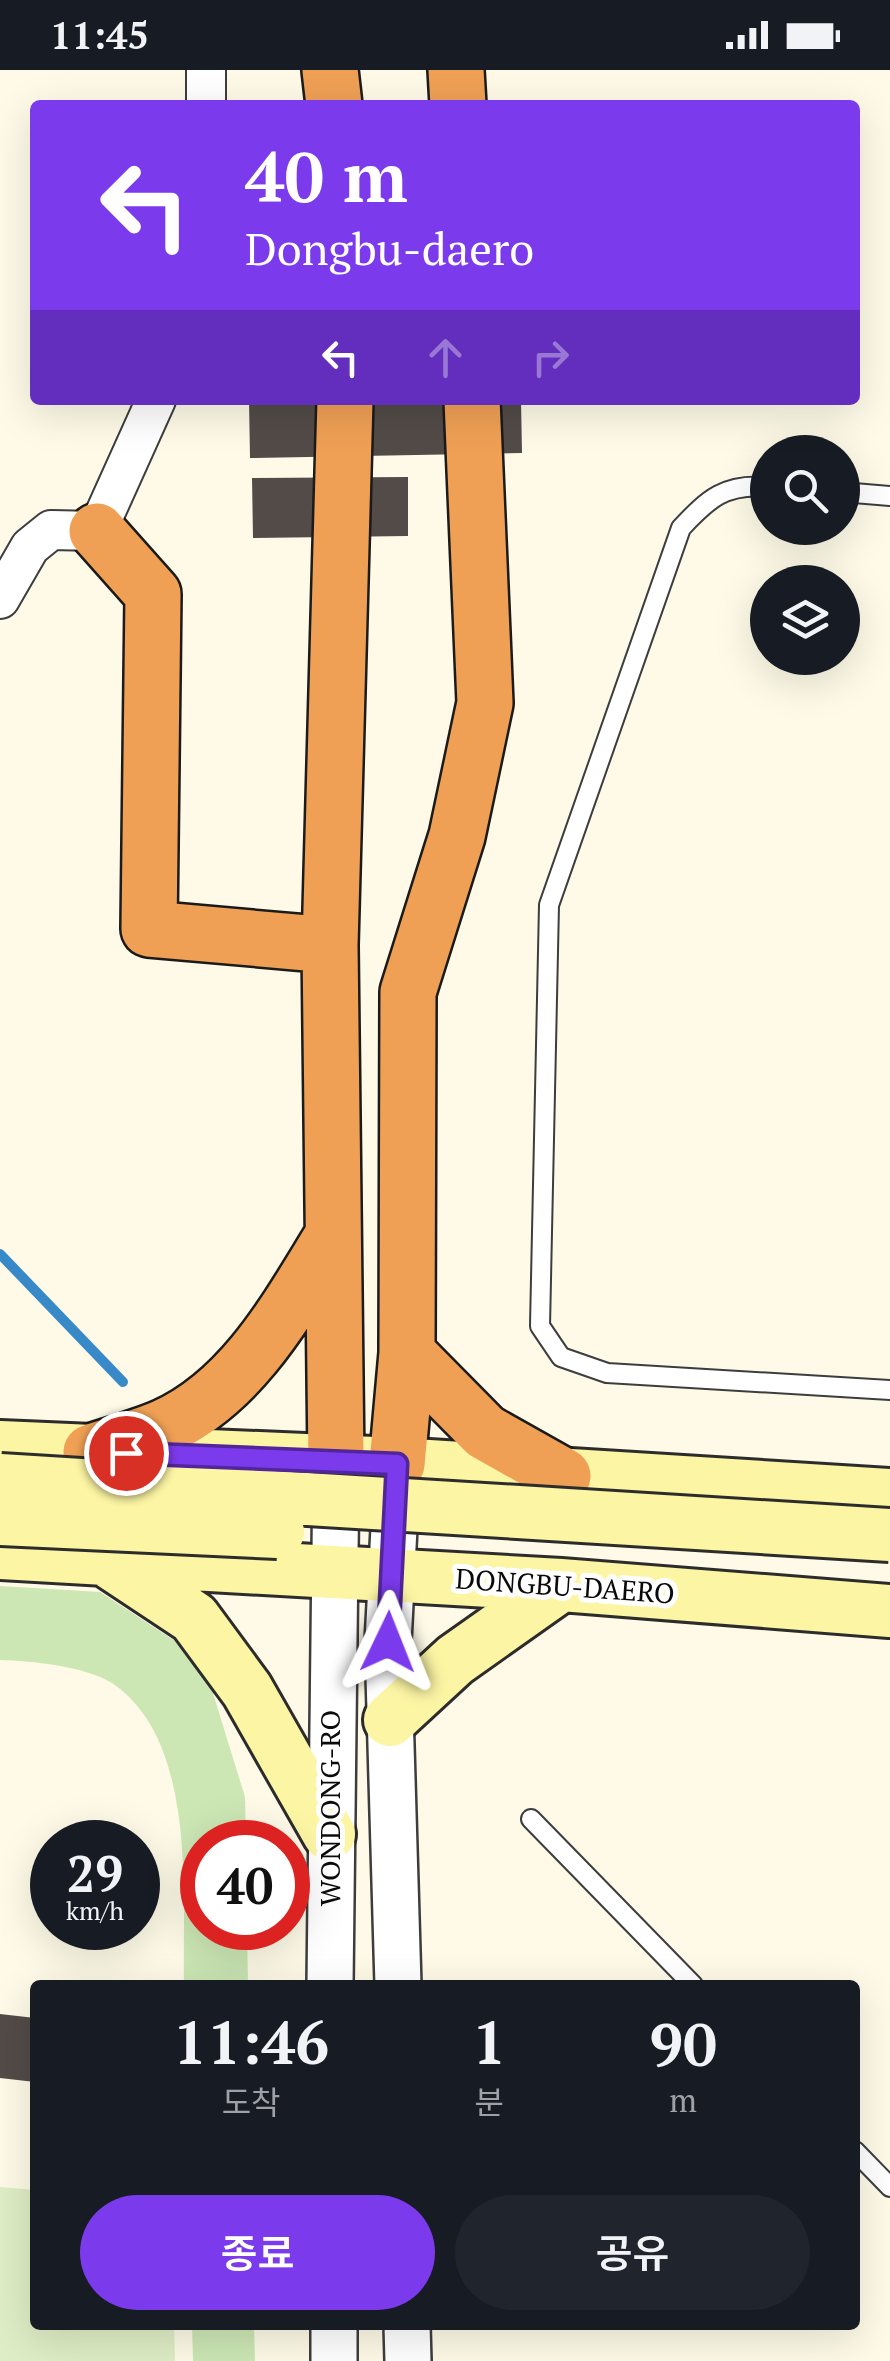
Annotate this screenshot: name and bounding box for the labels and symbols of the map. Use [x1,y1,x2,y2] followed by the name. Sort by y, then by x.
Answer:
[84,1411,169,1496] pin
[454,1559,676,1612] street label: DONGBU-DAERO
[336,1590,440,1694] position arrow
[311,1710,348,1906] street label: WONDONG-RO
[180,1820,310,1950] speed limit sign: 40

